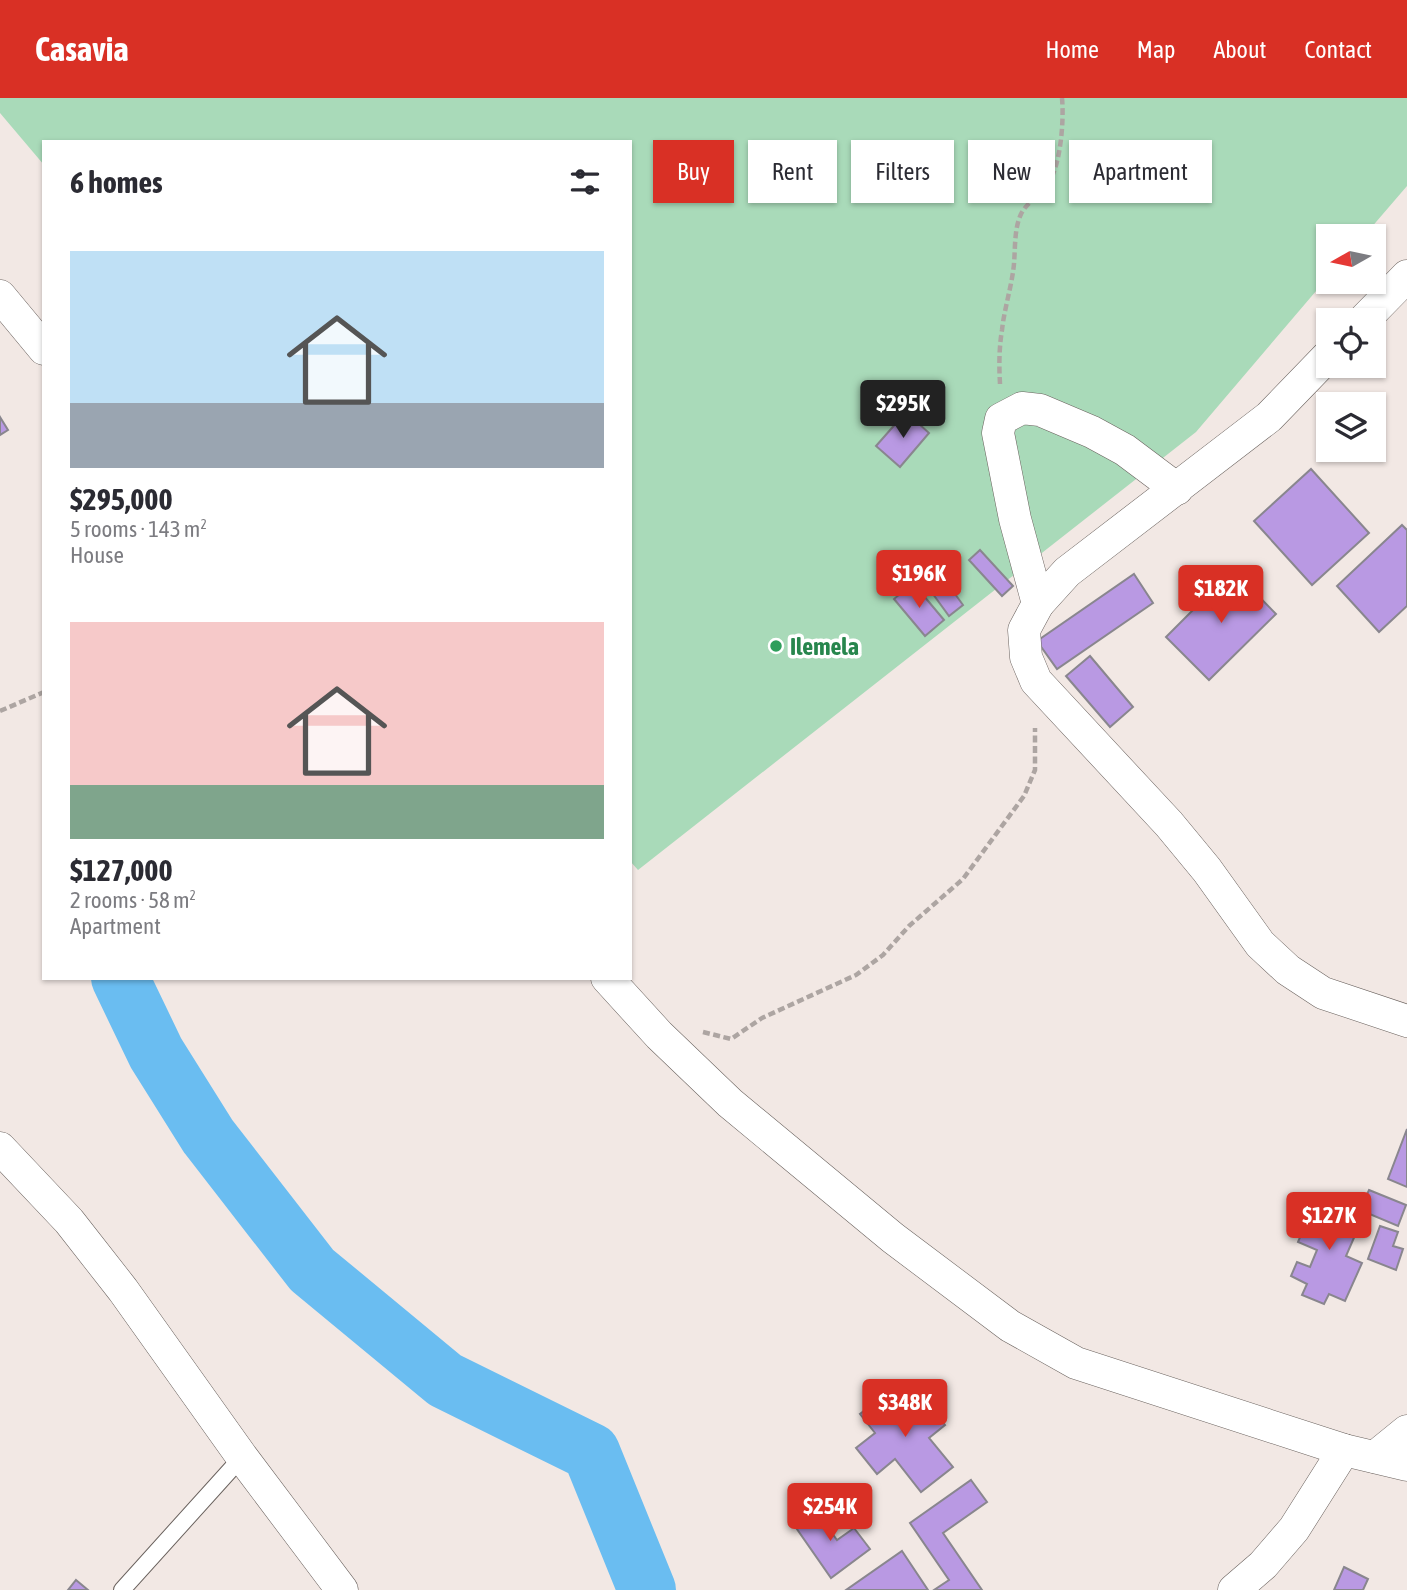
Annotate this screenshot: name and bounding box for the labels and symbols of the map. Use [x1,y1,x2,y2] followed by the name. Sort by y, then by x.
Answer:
[1316,224,1386,294] north arrow
[854,380,952,440] pin: $295K
[870,550,968,610] pin: $196K
[1172,566,1270,625] pin: $182K
[790,633,859,660] place label: Ilemela
[768,638,784,654] marker: Ilemela
[1280,1192,1378,1252] pin: $127K
[856,1380,954,1439] pin: $348K
[781,1484,879,1543] pin: $254K

